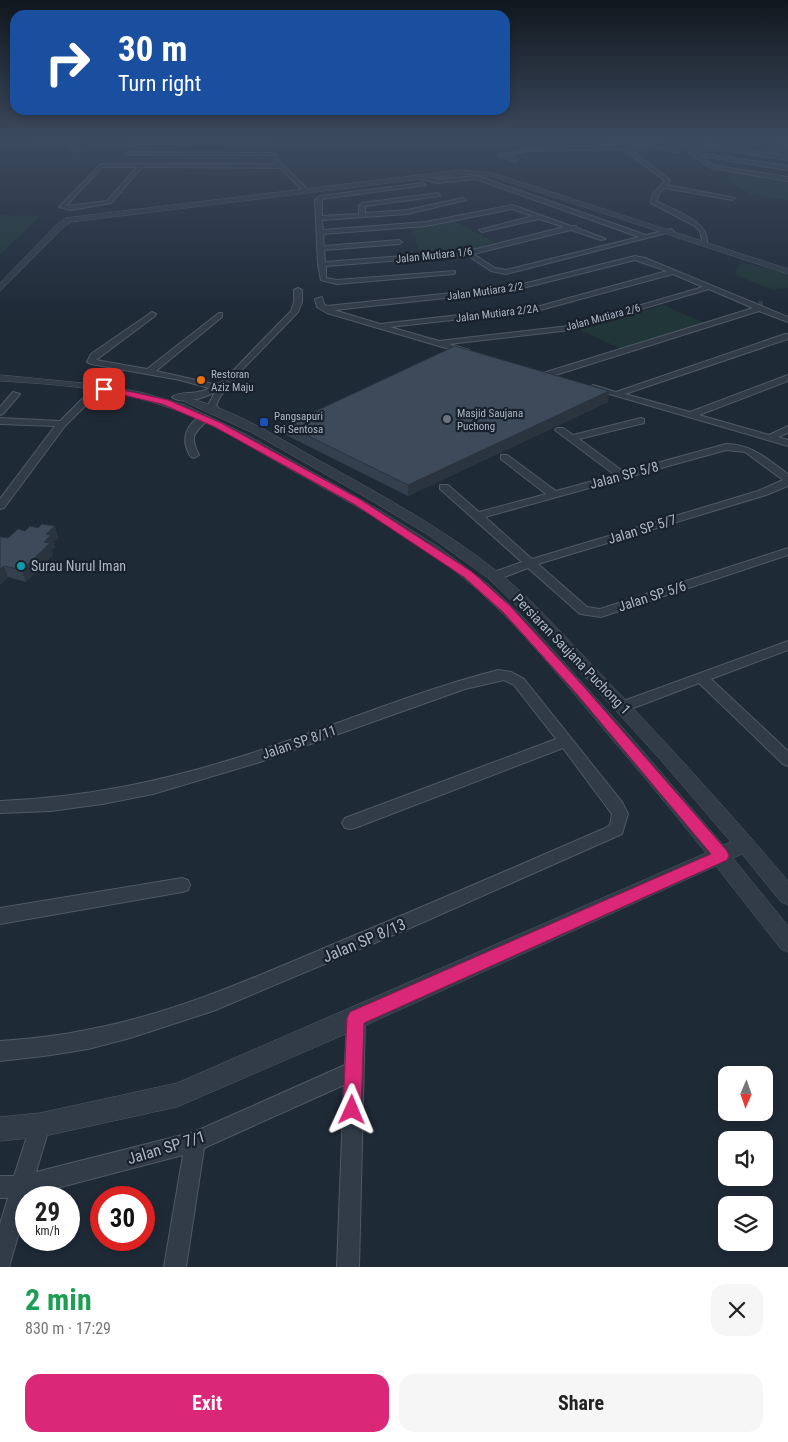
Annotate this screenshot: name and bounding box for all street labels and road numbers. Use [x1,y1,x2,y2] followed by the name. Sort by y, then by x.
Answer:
[395,245,473,266] street label: Jalan Mutiara 1/6
[446,280,524,303] street label: Jalan Mutiara 2/2
[564,301,642,334] street label: Jalan Mutiara 2/6
[455,302,540,325] street label: Jalan Mutiara 2/2A
[588,458,660,492] street label: Jalan SP 5/8
[606,511,678,547] street label: Jalan SP 5/7
[616,577,688,615] street label: Jalan SP 5/6
[510,590,634,718] street label: Persiaran Saujana Puchong 1
[260,722,338,762] street label: Jalan SP 8/11
[320,914,409,967] street label: Jalan SP 8/13
[125,1127,208,1168] street label: Jalan SP 7/1

